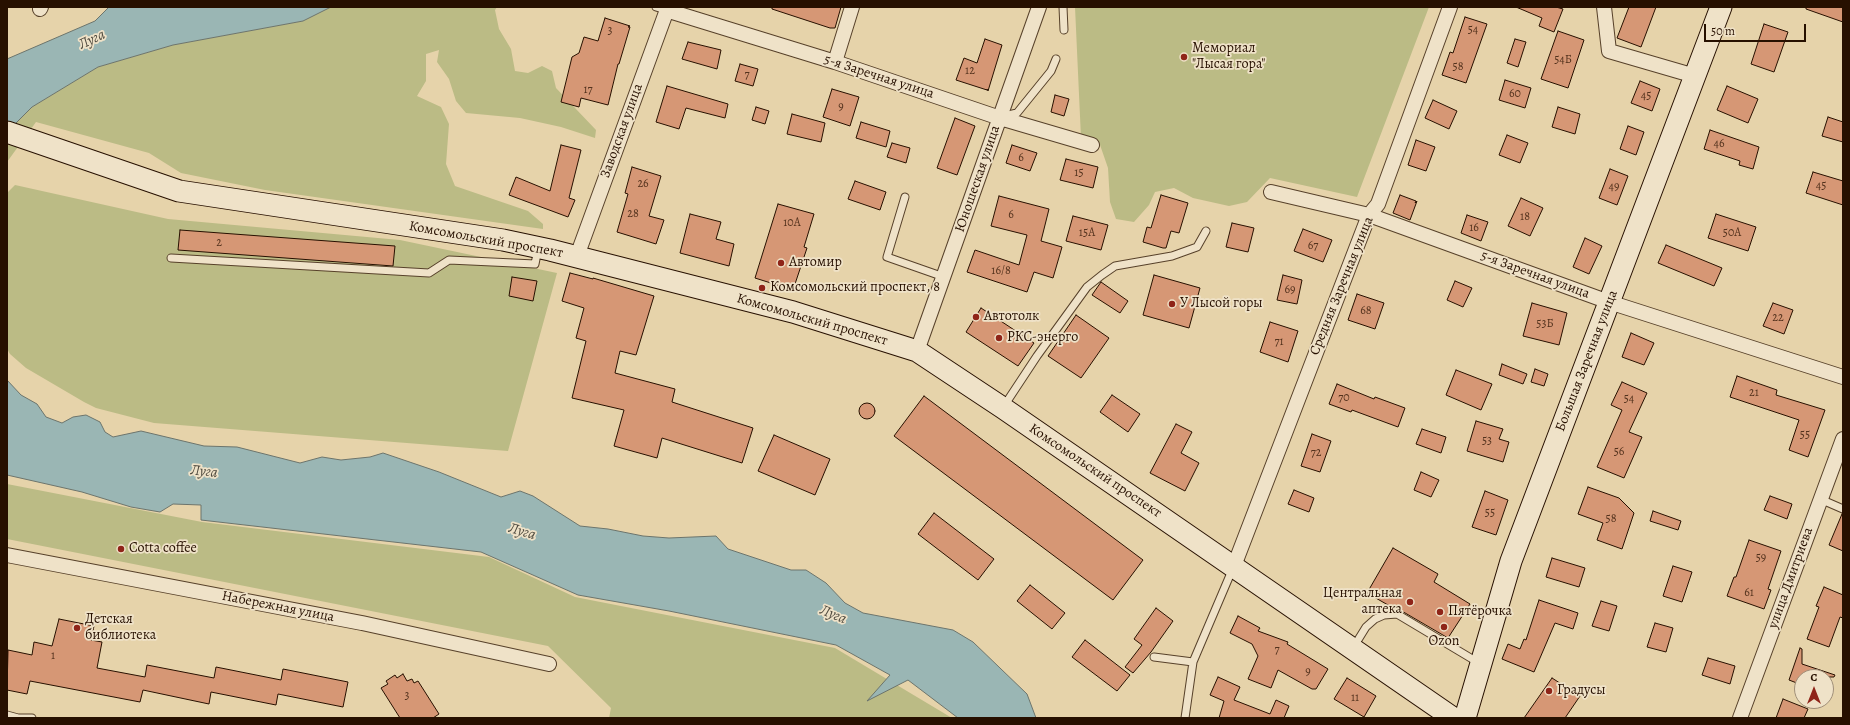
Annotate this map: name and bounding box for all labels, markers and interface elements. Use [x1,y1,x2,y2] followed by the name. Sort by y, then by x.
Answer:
[1706,16,1808,42] scale bar
[1468,23,1478,37] house number: 54
[1711,23,1735,39] text: 50 m
[608,24,612,38] house number: 3
[76,26,108,54] water label: Луга
[1192,41,1265,74] place label: Мемориал "Лысая гора"
[822,51,936,103] street label: 5-я Заречная улица
[1179,52,1189,62] marker: Мемориал "Лысая гора"
[1554,53,1572,67] house number: 54Б
[1453,60,1463,74] house number: 58
[965,64,975,78] house number: 12
[744,68,750,82] house number: 7
[597,82,647,180] street label: Заводская улица
[583,83,593,97] house number: 17
[1509,87,1521,101] house number: 60
[1641,89,1651,103] house number: 45
[838,100,844,114] house number: 9
[952,123,1004,235] street label: Юношеская улица
[1714,137,1724,151] house number: 46
[1018,151,1024,165] house number: 6
[1074,166,1084,180] house number: 15
[637,177,649,191] house number: 26
[1816,179,1826,193] house number: 45
[1609,180,1619,194] house number: 49
[627,207,639,221] house number: 28
[1008,208,1014,222] house number: 6
[1520,210,1530,224] house number: 18
[1306,214,1378,358] street label: Средняя Заречная улица
[783,216,801,230] house number: 10А
[408,218,564,262] street label: Комсомольский проспект
[1469,221,1479,235] house number: 16
[1079,226,1095,240] house number: 15А
[1723,226,1741,240] house number: 50А
[216,236,222,250] house number: 2
[1308,239,1318,253] house number: 67
[1478,247,1592,303] street label: 5-я Заречная улица
[789,255,842,271] place label: Автомир
[776,258,786,268] marker: Автомир
[991,264,1011,278] house number: 16/8
[770,280,940,296] place label: Комсомольский проспект, 8
[757,283,767,293] marker: Комсомольский проспект, 8
[1284,283,1296,297] house number: 69
[1552,288,1622,434] street label: Большая Заречная улица
[735,290,889,350] street label: Комсомольский проспект
[1180,296,1263,312] place label: У Лысой горы
[1167,299,1177,309] marker: У Лысой горы
[1360,304,1372,318] house number: 68
[984,309,1039,325] place label: Автотолк
[1772,311,1784,325] house number: 22
[971,312,981,322] marker: Автотолк
[1536,317,1554,331] house number: 53Б
[1007,330,1078,346] place label: РКС-энерго
[994,333,1004,343] marker: РКС-энерго
[1274,335,1284,349] house number: 71
[1749,386,1759,400] house number: 21
[1338,391,1350,405] house number: 70
[1624,392,1634,406] house number: 54
[1026,420,1164,522] street label: Комсомольский проспект
[1800,428,1810,442] house number: 55
[1482,434,1492,448] house number: 53
[1614,445,1624,459] house number: 56
[1311,446,1321,460] house number: 72
[189,462,219,482] water label: Луга
[1485,506,1495,520] house number: 55
[1606,512,1616,526] house number: 58
[506,520,538,544] water label: Луга
[1765,525,1817,631] street label: улица Дмитриева
[129,541,197,557] place label: Cotta coffee
[116,544,126,554] marker: Cotta coffee
[1756,551,1766,565] house number: 59
[1323,586,1402,618] place label: Центральная аптека
[1744,586,1754,600] house number: 61
[220,588,336,626] street label: Набережная улица
[1405,597,1415,607] marker: Центральная аптека
[817,602,849,628] water label: Луга
[1448,604,1512,620] place label: Пятёрочка
[1435,607,1445,617] marker: Пятёрочка
[85,612,156,644] place label: Детская библиотека
[1439,622,1449,632] marker: Ozon
[72,623,82,633] marker: Детская библиотека
[1429,634,1459,650] place label: Ozon
[1274,643,1280,657] house number: 7
[51,649,55,663] house number: 1
[1305,665,1311,679] house number: 9
[1794,669,1834,709] north arrow
[1811,670,1817,685] text: С
[1557,683,1606,699] place label: Градусы
[1544,686,1554,696] marker: Градусы
[405,689,409,703] house number: 3
[1351,691,1359,705] house number: 11

